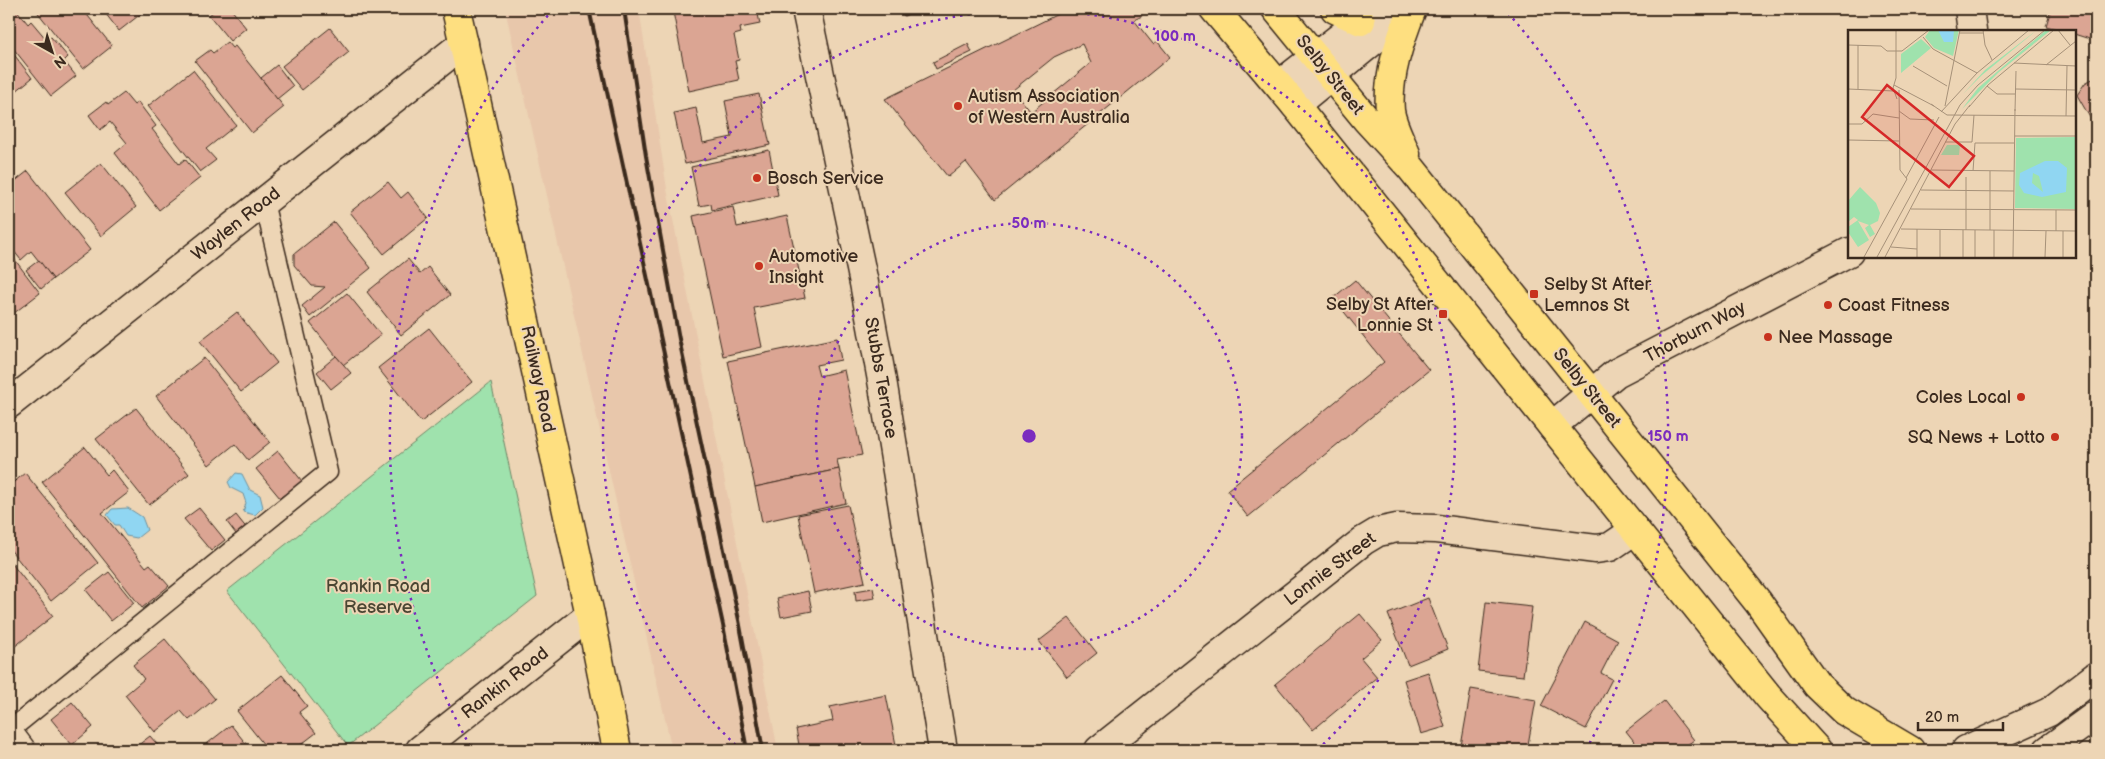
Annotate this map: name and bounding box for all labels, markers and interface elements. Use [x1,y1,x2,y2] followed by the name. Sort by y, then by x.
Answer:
[1154,27,1196,46] text: 100 m
[28,28,78,78] north arrow
[1848,30,2075,258] inset map
[1292,31,1369,119] street label: Selby Street
[50,52,69,72] text: N
[968,86,1130,128] place label: Autism Association of Western Australia
[952,100,964,112] marker: Autism Association of Western Australia
[767,168,884,189] place label: Bosch Service
[751,172,763,184] marker: Bosch Service
[187,183,285,265] street label: Waylen Road
[1012,214,1047,233] text: 50 m
[769,246,858,288] place label: Automotive Insight
[753,260,765,272] marker: Automotive Insight
[1544,274,1651,316] place label: Selby St After Lemnos St
[1528,288,1540,300] marker: Selby St After Lemnos St
[1326,294,1434,336] place label: Selby St After Lonnie St
[1838,295,1950,316] place label: Coast Fitness
[1641,296,1750,367] street label: Thorburn Way
[1822,299,1834,311] marker: Coast Fitness
[1437,308,1449,320] marker: Selby St After Lonnie St
[860,316,902,440] street label: Stubbs Terrace
[516,324,560,434] street label: Railway Road
[1778,327,1893,348] place label: Nee Massage
[1762,331,1774,343] marker: Nee Massage
[1549,344,1626,432] street label: Selby Street
[1916,387,2011,408] place label: Coles Local
[2015,391,2027,403] marker: Coles Local
[1020,427,1038,445] centre of rings
[1647,427,1689,446] text: 150 m
[1908,427,2045,448] place label: SQ News + Lotto
[2049,431,2061,443] marker: SQ News + Lotto
[1280,527,1380,610] street label: Lonnie Street
[326,576,430,618] park label: Rankin Road Reserve
[457,642,553,724] street label: Rankin Road
[1918,699,2002,731] scale bar
[1925,708,1959,727] text: 20 m

